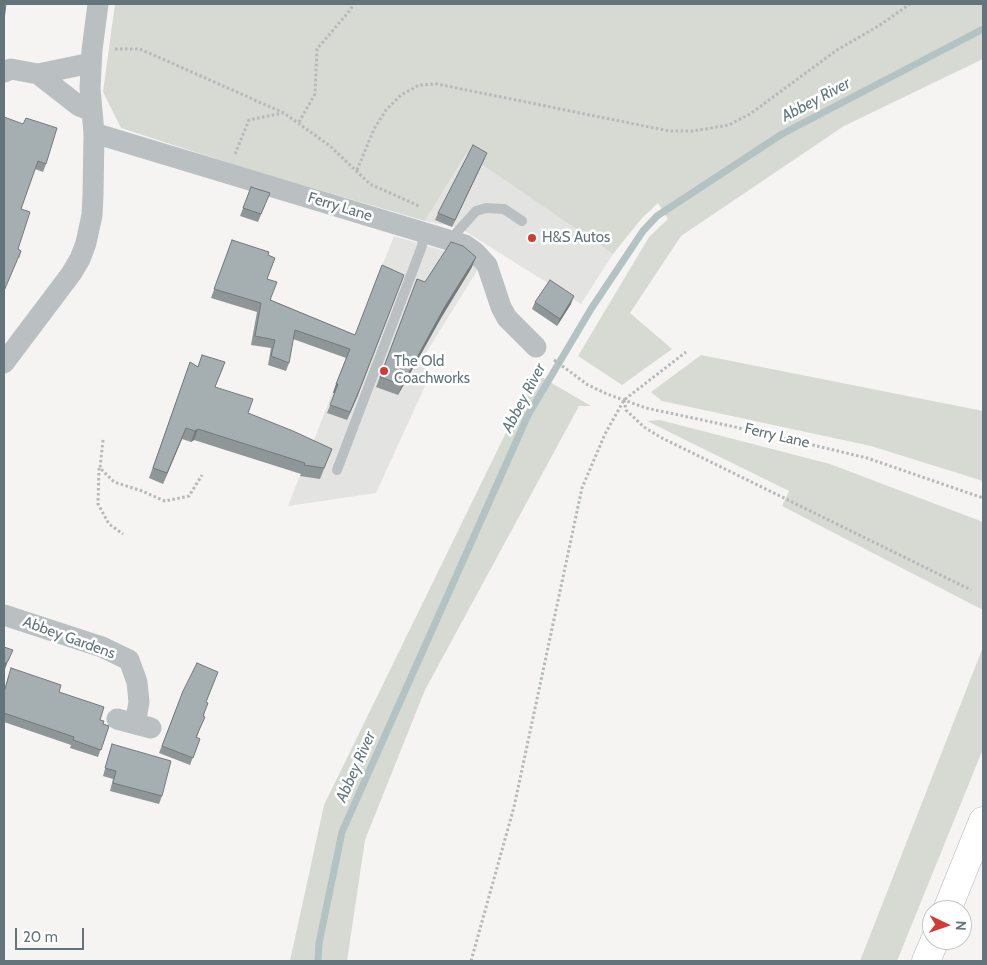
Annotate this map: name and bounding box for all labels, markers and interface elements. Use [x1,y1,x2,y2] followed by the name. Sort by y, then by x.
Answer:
[778,74,854,126] water label: Abbey River
[306,189,374,225] street label: Ferry Lane
[542,229,610,247] place label: H&S Autos
[526,232,538,244] marker: H&S Autos
[394,353,470,388] place label: The Old Coachworks
[498,360,550,436] water label: Abbey River
[378,365,390,377] marker: The Old Coachworks
[743,420,811,452] street label: Ferry Lane
[20,613,118,663] street label: Abbey Gardens
[332,729,380,805] water label: Abbey River
[922,900,972,950] north arrow
[18,918,86,950] scale bar
[952,920,970,931] text: N
[23,928,58,946] text: 20 m

